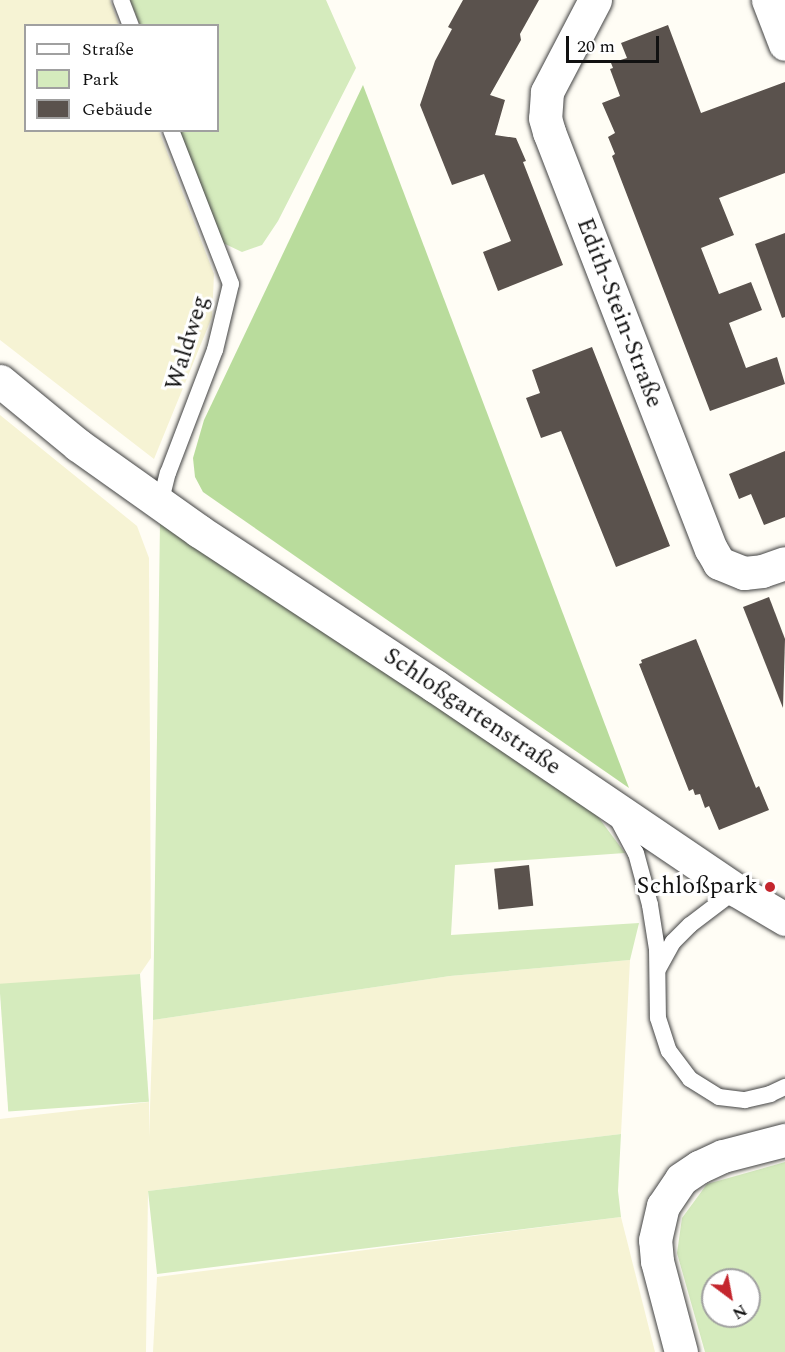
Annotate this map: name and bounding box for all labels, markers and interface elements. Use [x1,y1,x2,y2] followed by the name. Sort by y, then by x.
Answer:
[24,24,219,132] legend
[569,24,662,62] scale bar
[577,33,615,60] text: 20 m
[82,36,134,63] text: Straße
[82,66,119,93] text: Park
[82,96,152,123] text: Gebäude
[570,214,668,412] street label: Edith-Stein-Straße
[160,292,216,394] street label: Waldweg
[378,642,566,782] street label: Schloßgartenstraße
[636,873,758,901] place label: Schloßpark
[763,880,777,894] marker: Schloßpark
[701,1268,761,1328] north arrow
[728,1298,751,1325] text: N

